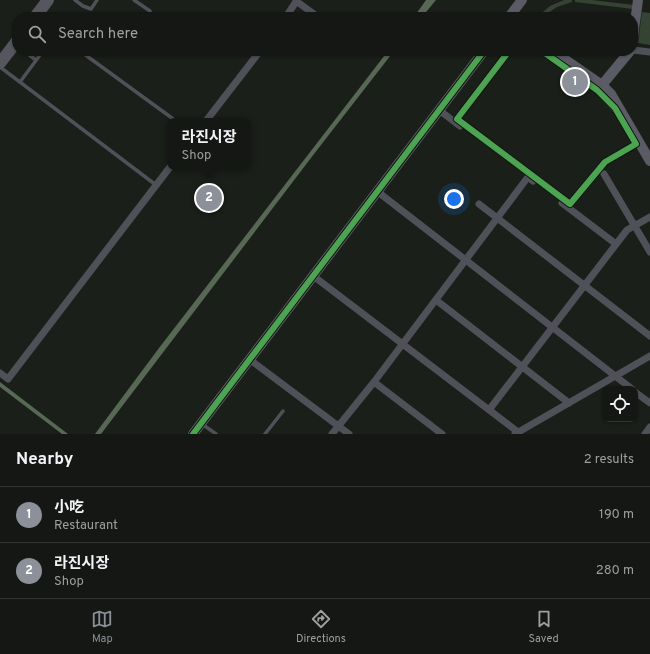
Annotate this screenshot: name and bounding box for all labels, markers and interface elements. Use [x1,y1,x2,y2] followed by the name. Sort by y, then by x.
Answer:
[12,12,638,56] search box
[26,23,48,45] icon: search
[58,25,138,44] text: Search here
[562,67,588,97] pin: 1
[167,118,251,170] popup
[181,129,237,148] text: 라진시장
[181,148,211,164] text: Shop
[196,183,222,213] pin: 2
[444,189,464,209] your location
[602,386,638,422] map controls
[602,386,638,422] button: locate
[16,449,73,471] text: Nearby
[584,452,634,468] text: 2 results
[54,499,84,518] text: 小吃
[26,507,32,523] text: 1
[599,507,634,523] text: 190 m
[54,518,118,534] text: Restaurant
[54,555,109,574] text: 라진시장
[25,563,33,579] text: 2
[596,563,634,579] text: 280 m
[54,574,84,590] text: Shop
[91,608,113,646] tab: Map
[296,608,346,646] tab: Directions
[528,608,559,646] tab: Saved

